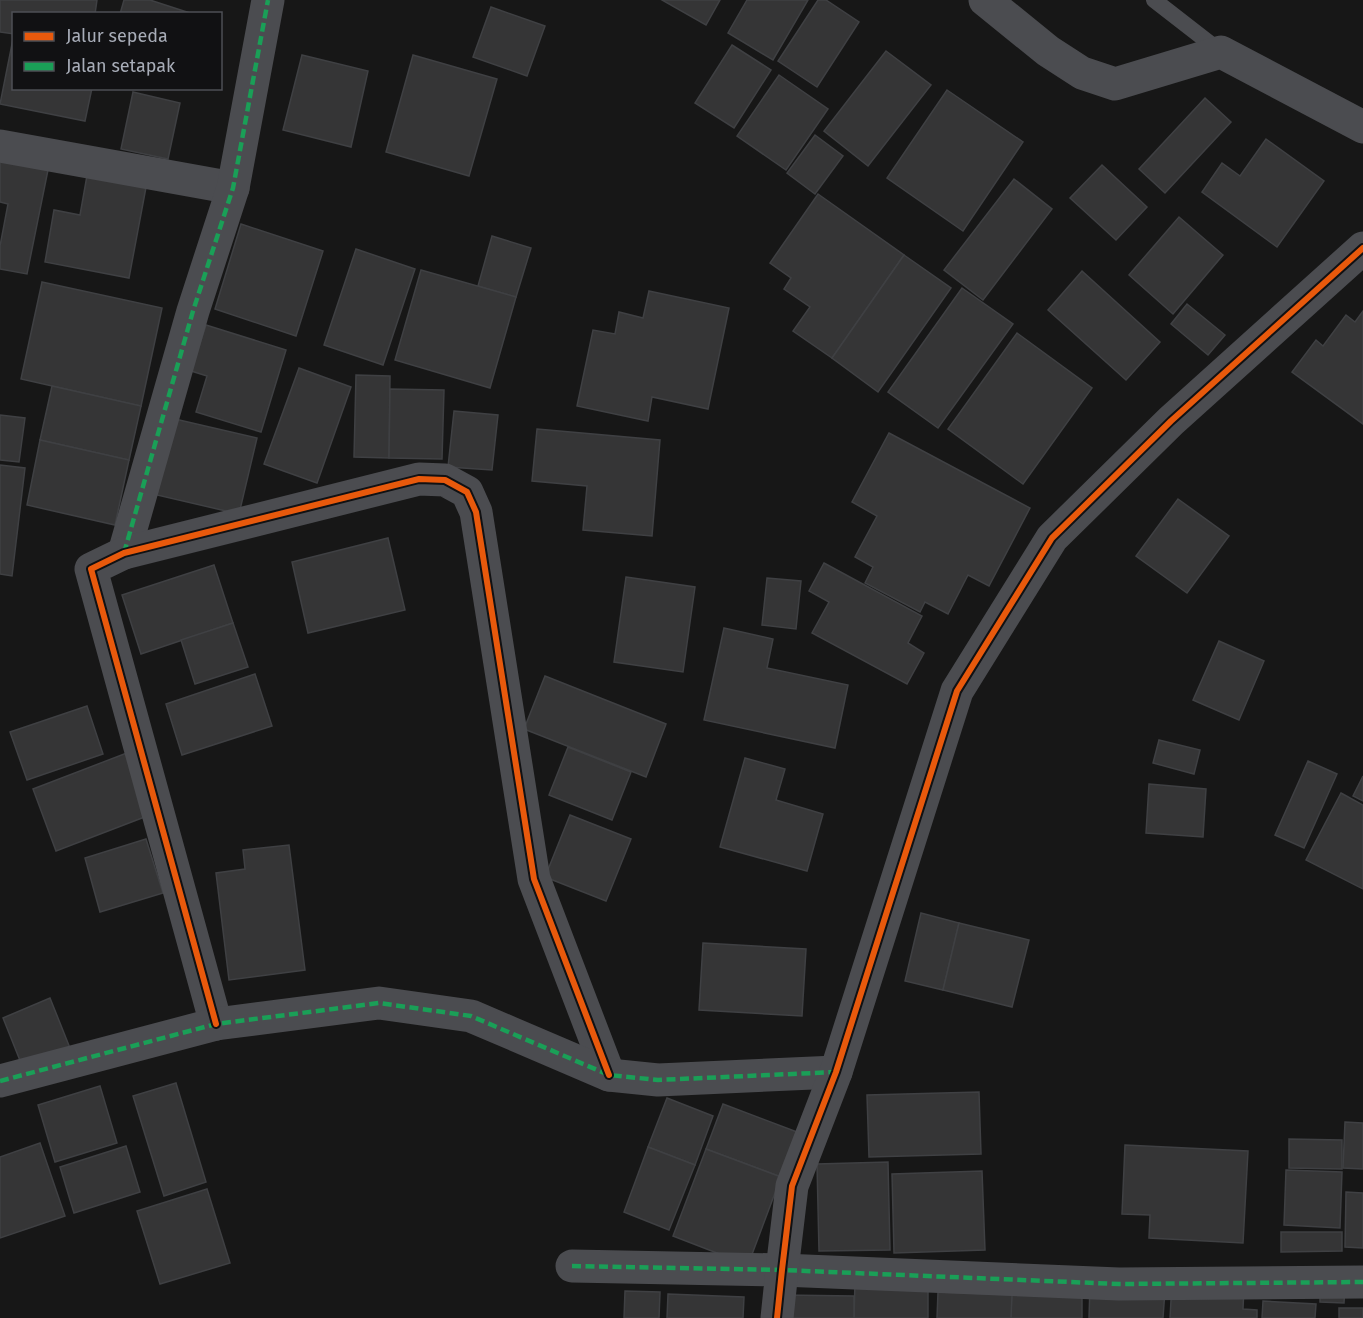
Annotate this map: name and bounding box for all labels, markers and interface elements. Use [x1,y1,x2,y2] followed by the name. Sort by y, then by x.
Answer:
[12,12,222,90] legend
[66,25,168,47] text: Jalur sepeda
[66,55,176,77] text: Jalan setapak

